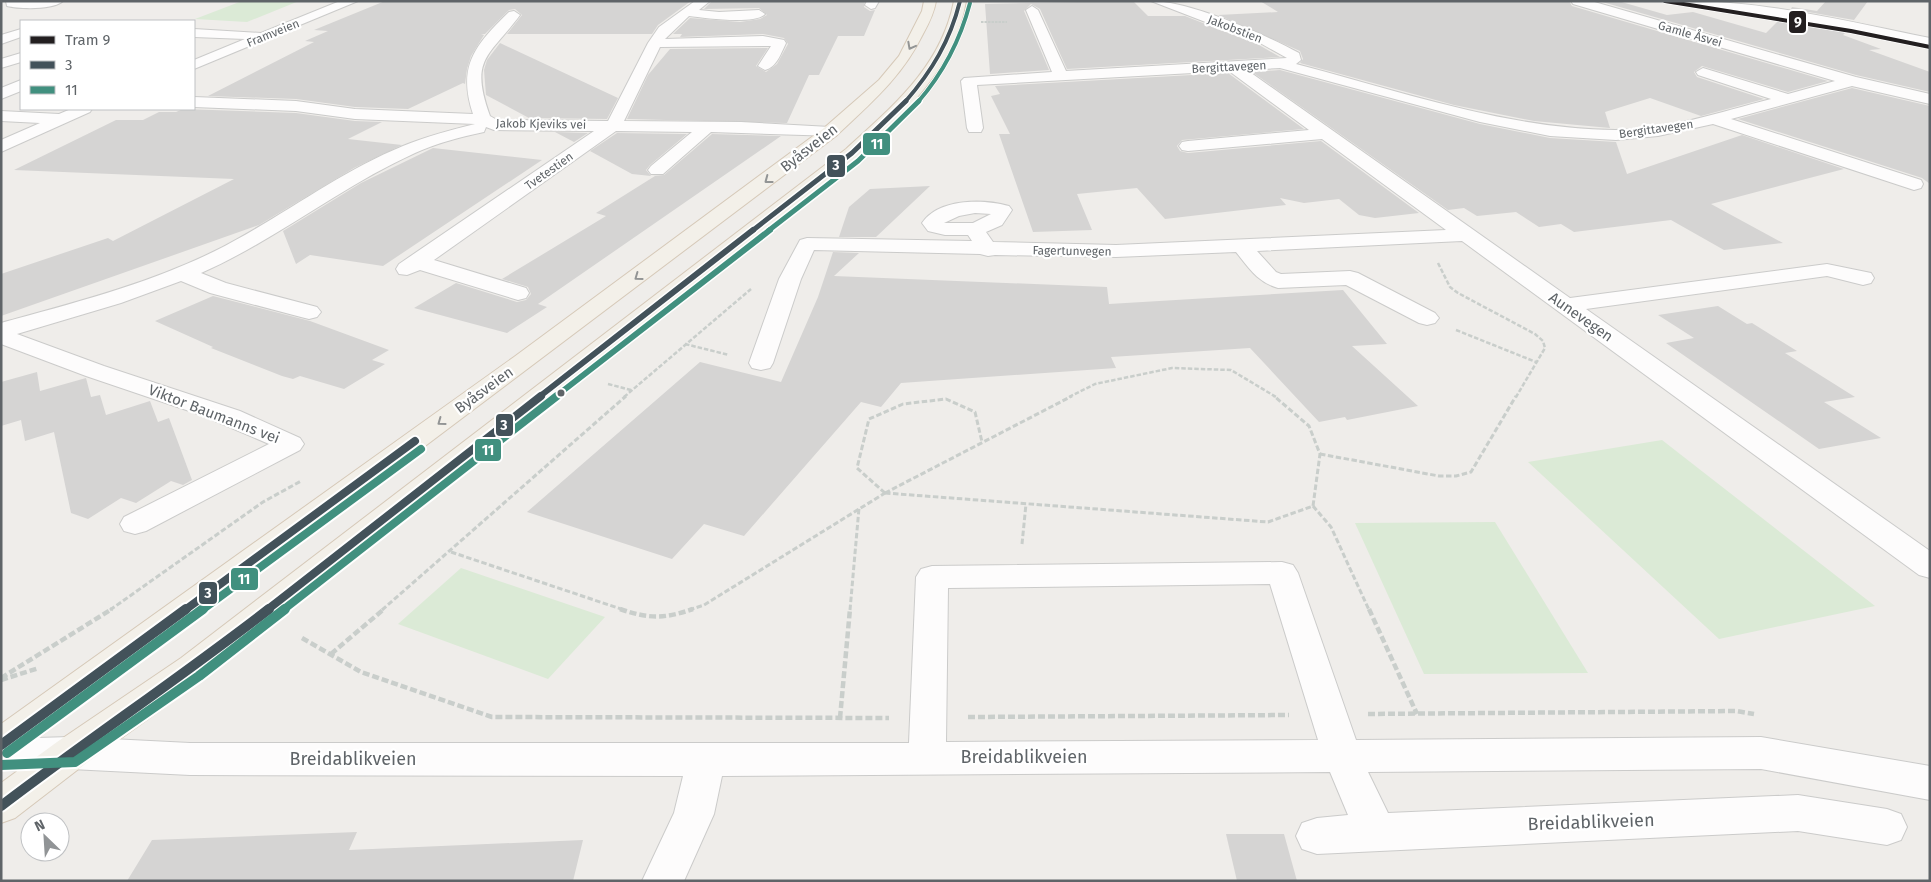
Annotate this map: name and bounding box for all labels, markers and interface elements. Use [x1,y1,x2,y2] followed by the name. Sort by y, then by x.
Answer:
[1788,10,1807,34] line badge: 9
[1206,12,1264,46] street label: Jakobstien
[1794,14,1802,31] text: 9
[245,16,301,50] street label: Framveien
[1657,16,1724,50] street label: Gamle Åsvei
[20,20,195,110] legend
[65,31,111,49] text: Tram 9
[907,41,917,50] one-way arrow
[65,56,73,74] text: 3
[1191,58,1267,76] street label: Bergittavegen
[65,81,78,99] text: 11
[496,116,586,132] street label: Jakob Kjeviks vei
[1618,117,1694,141] street label: Bergittavegen
[777,120,841,176] street label: Byåsveien
[862,132,891,156] line badge: 11
[871,136,883,153] text: 11
[522,149,576,193] street label: Tvetestien
[826,154,846,178] line badge: 3
[831,157,840,174] text: 3
[765,174,774,182] one-way arrow
[1032,243,1112,259] street label: Fagertunvegen
[634,271,644,280] one-way arrow
[1545,288,1617,346] street label: Aunevegen
[451,363,517,417] street label: Byåsveien
[146,381,282,447] street label: Viktor Baumanns vei
[556,388,566,398] unlabelled marker
[495,413,514,437] line badge: 3
[437,416,447,425] one-way arrow
[499,417,508,434] text: 3
[474,438,502,462] line badge: 11
[482,442,494,459] text: 11
[230,567,259,591] line badge: 11
[238,571,250,588] text: 11
[198,581,218,605] line badge: 3
[203,585,212,602] text: 3
[960,746,1088,768] street label: Breidablikveien
[289,748,417,770] street label: Breidablikveien
[1527,809,1655,835] street label: Breidablikveien
[20,812,70,862] north arrow
[32,816,48,835] text: N

